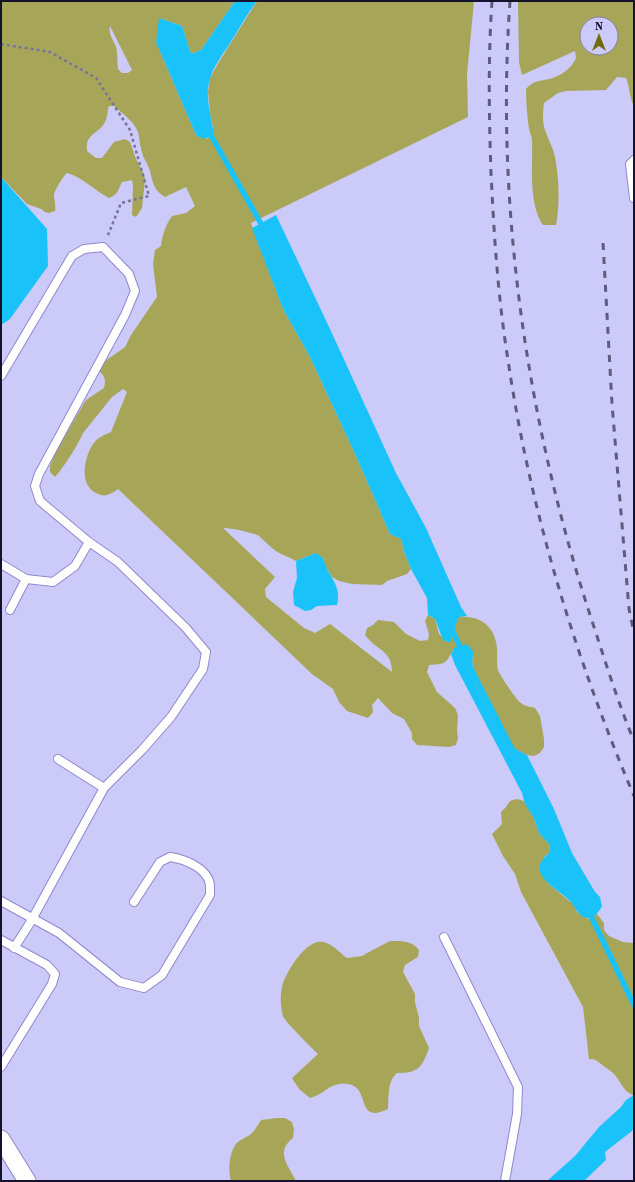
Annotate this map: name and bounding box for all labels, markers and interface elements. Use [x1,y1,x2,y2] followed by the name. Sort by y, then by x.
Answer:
[579,16,619,56] north arrow
[595,19,603,34] text: N

